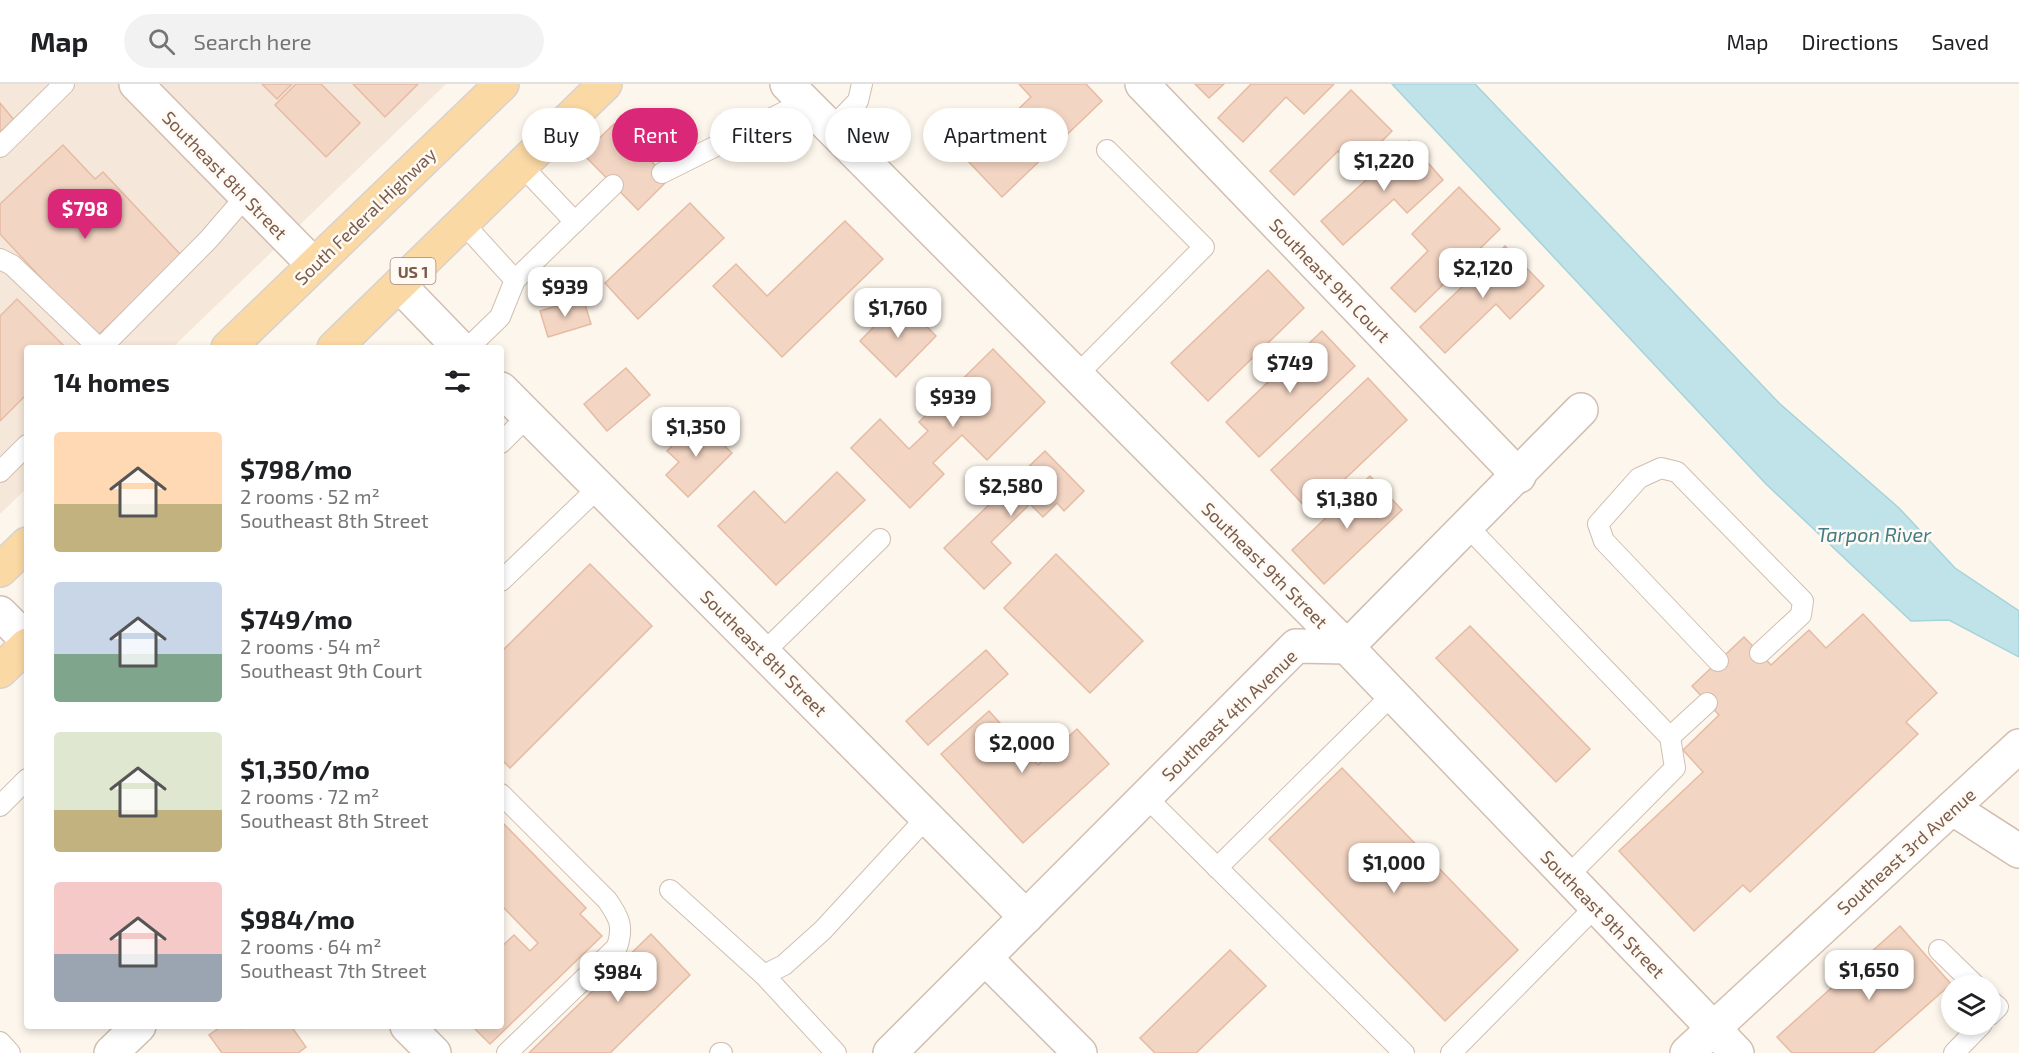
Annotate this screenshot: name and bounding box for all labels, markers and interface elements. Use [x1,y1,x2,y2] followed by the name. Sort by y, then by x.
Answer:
[124,14,544,68] search box
[30,24,88,58] text: Map
[145,25,178,58] icon: search
[193,28,312,54] text: Search here
[1726,29,1769,54] text: Map
[1802,29,1898,54] text: Directions
[1931,29,1989,54] text: Saved
[158,106,292,244] street label: Southeast 8th Street
[522,108,600,162] chip: Buy
[612,108,698,162] chip: Rent
[710,108,813,162] chip: Filters
[825,108,911,162] chip: New
[923,108,1068,162] chip: Apartment
[1335,141,1433,192] pin: $1,220
[290,142,441,289] street label: South Federal Highway
[1354,148,1414,172] text: $1,220
[49,189,121,240] pin: $798
[62,196,108,220] text: $798
[1265,213,1395,347] street label: Southeast 9th Court
[1434,248,1532,299] pin: $2,120
[1453,255,1513,279] text: $2,120
[390,258,436,284] road number: US 1
[529,267,601,318] pin: $939
[542,274,588,298] text: $939
[849,288,947,339] pin: $1,760
[868,295,928,319] text: $1,760
[1254,343,1326,394] pin: $749
[1267,350,1313,374] text: $749
[441,365,474,398] icon: filters
[54,366,170,397] text: 14 homes
[917,377,989,428] pin: $939
[930,384,976,408] text: $939
[647,407,745,458] pin: $1,350
[666,414,726,438] text: $1,350
[240,453,352,484] text: $798/mo
[102,456,174,528] icon: home
[962,466,1060,517] pin: $2,580
[979,473,1043,497] text: $2,580
[1298,479,1396,530] pin: $1,380
[240,484,380,508] text: 2 rooms · 52 m²
[1316,486,1378,510] text: $1,380
[1197,497,1333,633] street label: Southeast 9th Street
[240,508,429,532] text: Southeast 8th Street
[1817,522,1932,546] water label: Tarpon River
[696,585,832,721] street label: Southeast 8th Street
[240,603,353,634] text: $749/mo
[102,606,174,678] icon: home
[240,634,381,658] text: 2 rooms · 54 m²
[1157,645,1301,785] street label: Southeast 4th Avenue
[240,658,422,682] text: Southeast 9th Court
[973,723,1071,774] pin: $2,000
[989,730,1055,754] text: $2,000
[240,753,370,784] text: $1,350/mo
[102,756,174,828] icon: home
[1832,783,1980,919] street label: Southeast 3rd Avenue
[240,784,379,808] text: 2 rooms · 72 m²
[240,808,429,832] text: Southeast 8th Street
[1345,843,1443,894] pin: $1,000
[1536,846,1670,983] street label: Southeast 9th Street
[1363,850,1425,874] text: $1,000
[240,903,355,934] text: $984/mo
[102,906,174,978] icon: home
[240,934,382,958] text: 2 rooms · 64 m²
[1820,950,1918,1001] pin: $1,650
[582,952,654,1003] pin: $984
[1839,957,1899,981] text: $1,650
[240,958,427,982] text: Southeast 7th Street
[594,959,642,983] text: $984
[1941,975,2001,1035] map controls
[1941,975,2001,1035] button: layers

